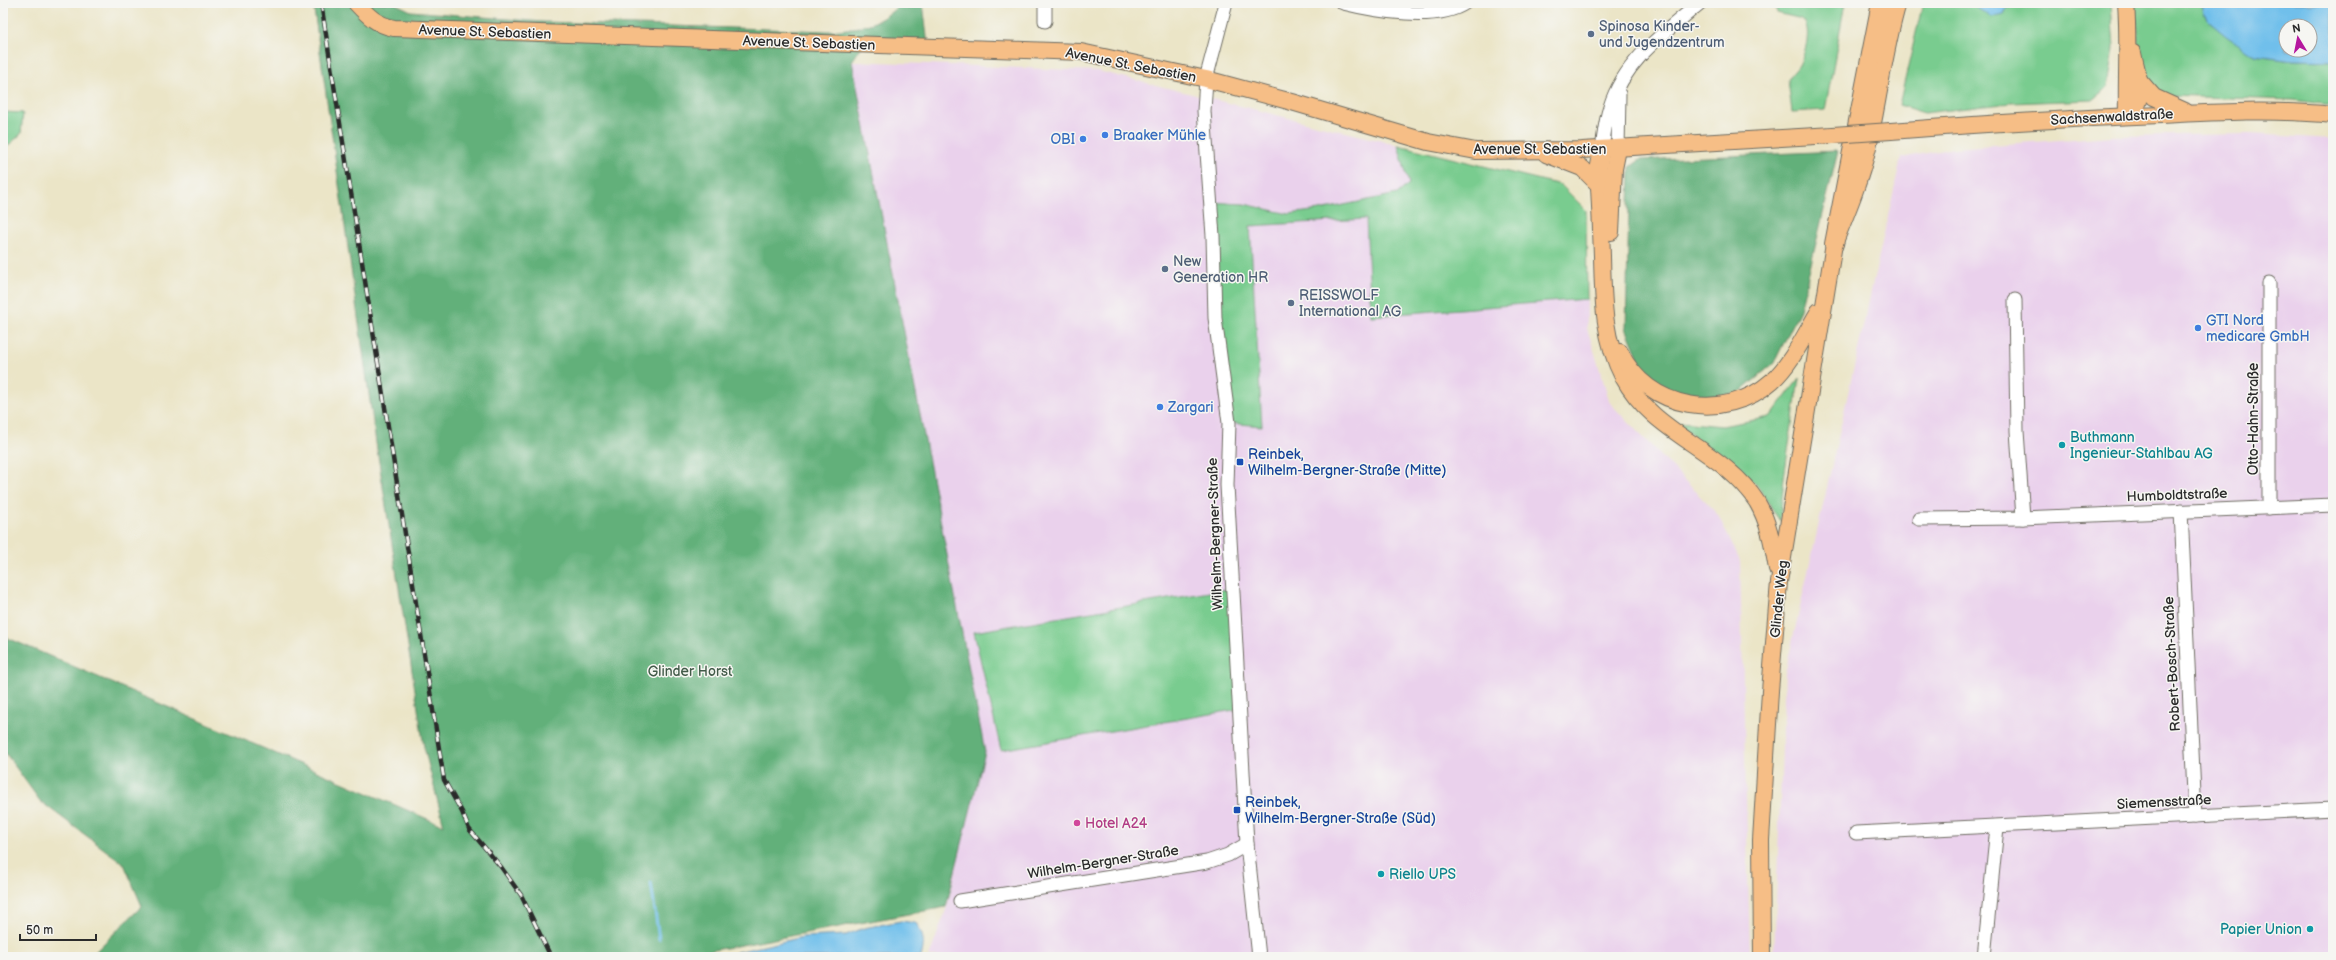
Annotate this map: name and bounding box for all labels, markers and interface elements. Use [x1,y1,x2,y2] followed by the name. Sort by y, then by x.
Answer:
[1599,18,1725,51] place label: Spinosa Kinder- und Jugendzentrum
[2278,18,2318,58] north arrow
[418,21,552,43] street label: Avenue St. Sebastien
[2291,22,2302,36] text: N
[1586,29,1596,39] marker: Spinosa Kinder- und Jugendzentrum
[742,32,876,54] street label: Avenue St. Sebastien
[1064,44,1198,86] street label: Avenue St. Sebastien
[2050,105,2174,129] street label: Sachsenwaldstraße
[1113,127,1206,144] place label: Braaker Mühle
[1100,130,1110,140] marker: Braaker Mühle
[1050,131,1075,148] place label: OBI
[1078,134,1088,144] marker: OBI
[1474,141,1606,158] street label: Avenue St. Sebastien
[1173,253,1268,286] place label: New Generation HR
[1160,264,1170,274] marker: New Generation HR
[1299,287,1402,320] place label: REISSWOLF International AG
[1286,298,1296,308] marker: REISSWOLF International AG
[2206,312,2310,345] place label: GTI Nord medicare GmbH
[2193,323,2203,333] marker: GTI Nord medicare GmbH
[2245,363,2262,475] street label: Otto-Hahn-Straße
[1167,399,1214,416] place label: Zargari
[1155,402,1165,412] marker: Zargari
[2070,429,2213,462] place label: Buthmann Ingenieur-Stahlbau AG
[2057,440,2067,450] marker: Buthmann Ingenieur-Stahlbau AG
[1248,446,1447,479] place label: Reinbek, Wilhelm-Bergner-Straße (Mitte)
[1204,457,1226,611] street label: Wilhelm-Bergner-Straße
[1235,457,1245,467] marker: Reinbek, Wilhelm-Bergner-Straße (Mitte)
[2126,485,2228,505] street label: Humboldtstraße
[1766,559,1792,639] street label: Glinder Weg
[2160,596,2184,732] street label: Robert-Bosch-Straße
[648,663,733,680] park label: Glinder Horst
[2116,791,2212,813] street label: Siemensstraße
[1245,794,1436,827] place label: Reinbek, Wilhelm-Bergner-Straße (Süd)
[1232,805,1242,815] marker: Reinbek, Wilhelm-Bergner-Straße (Süd)
[1085,815,1148,832] place label: Hotel A24
[1072,818,1082,828] marker: Hotel A24
[1026,842,1180,882] street label: Wilhelm-Bergner-Straße
[1389,866,1456,883] place label: Riello UPS
[1376,869,1386,879] marker: Riello UPS
[20,916,96,942] scale bar
[2220,921,2302,938] place label: Papier Union
[26,923,53,938] text: 50 m
[2305,924,2315,934] marker: Papier Union

